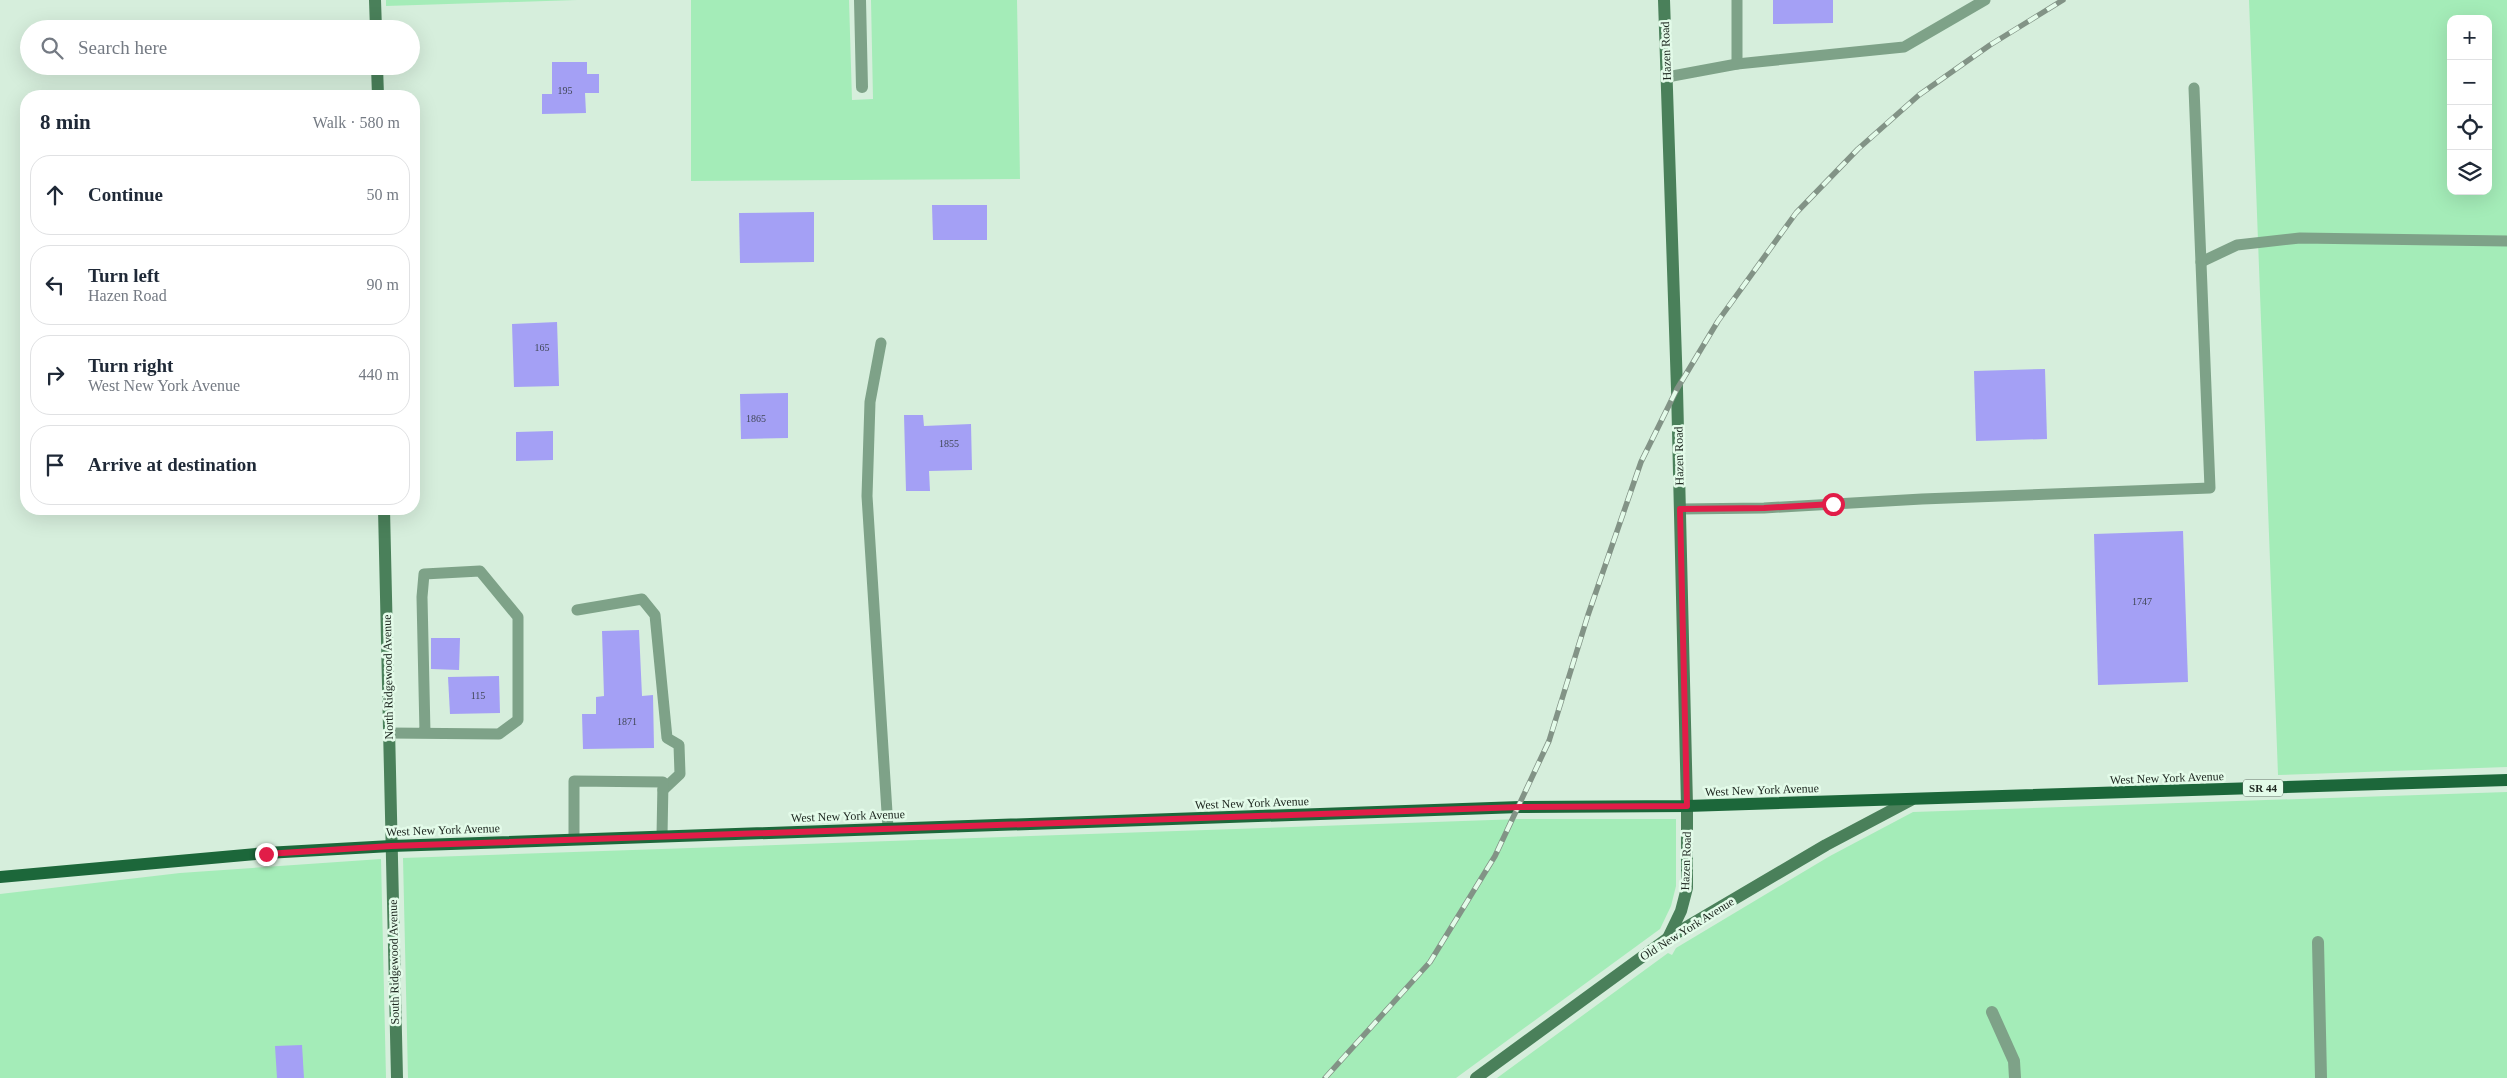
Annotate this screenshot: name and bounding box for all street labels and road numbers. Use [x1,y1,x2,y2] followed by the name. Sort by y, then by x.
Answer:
[1658,21,1674,81] street label: Hazen Road
[1671,426,1687,486] street label: Hazen Road
[380,614,396,740] street label: North Ridgewood Avenue
[2110,769,2224,787] street label: West New York Avenue
[2243,780,2283,796] road number: SR 44
[1705,781,1819,799] street label: West New York Avenue
[1195,794,1309,812] street label: West New York Avenue
[791,807,905,825] street label: West New York Avenue
[386,821,500,839] street label: West New York Avenue
[1678,831,1694,891] street label: Hazen Road
[1637,894,1737,964] street label: Old New York Avenue
[386,899,402,1025] street label: South Ridgewood Avenue

